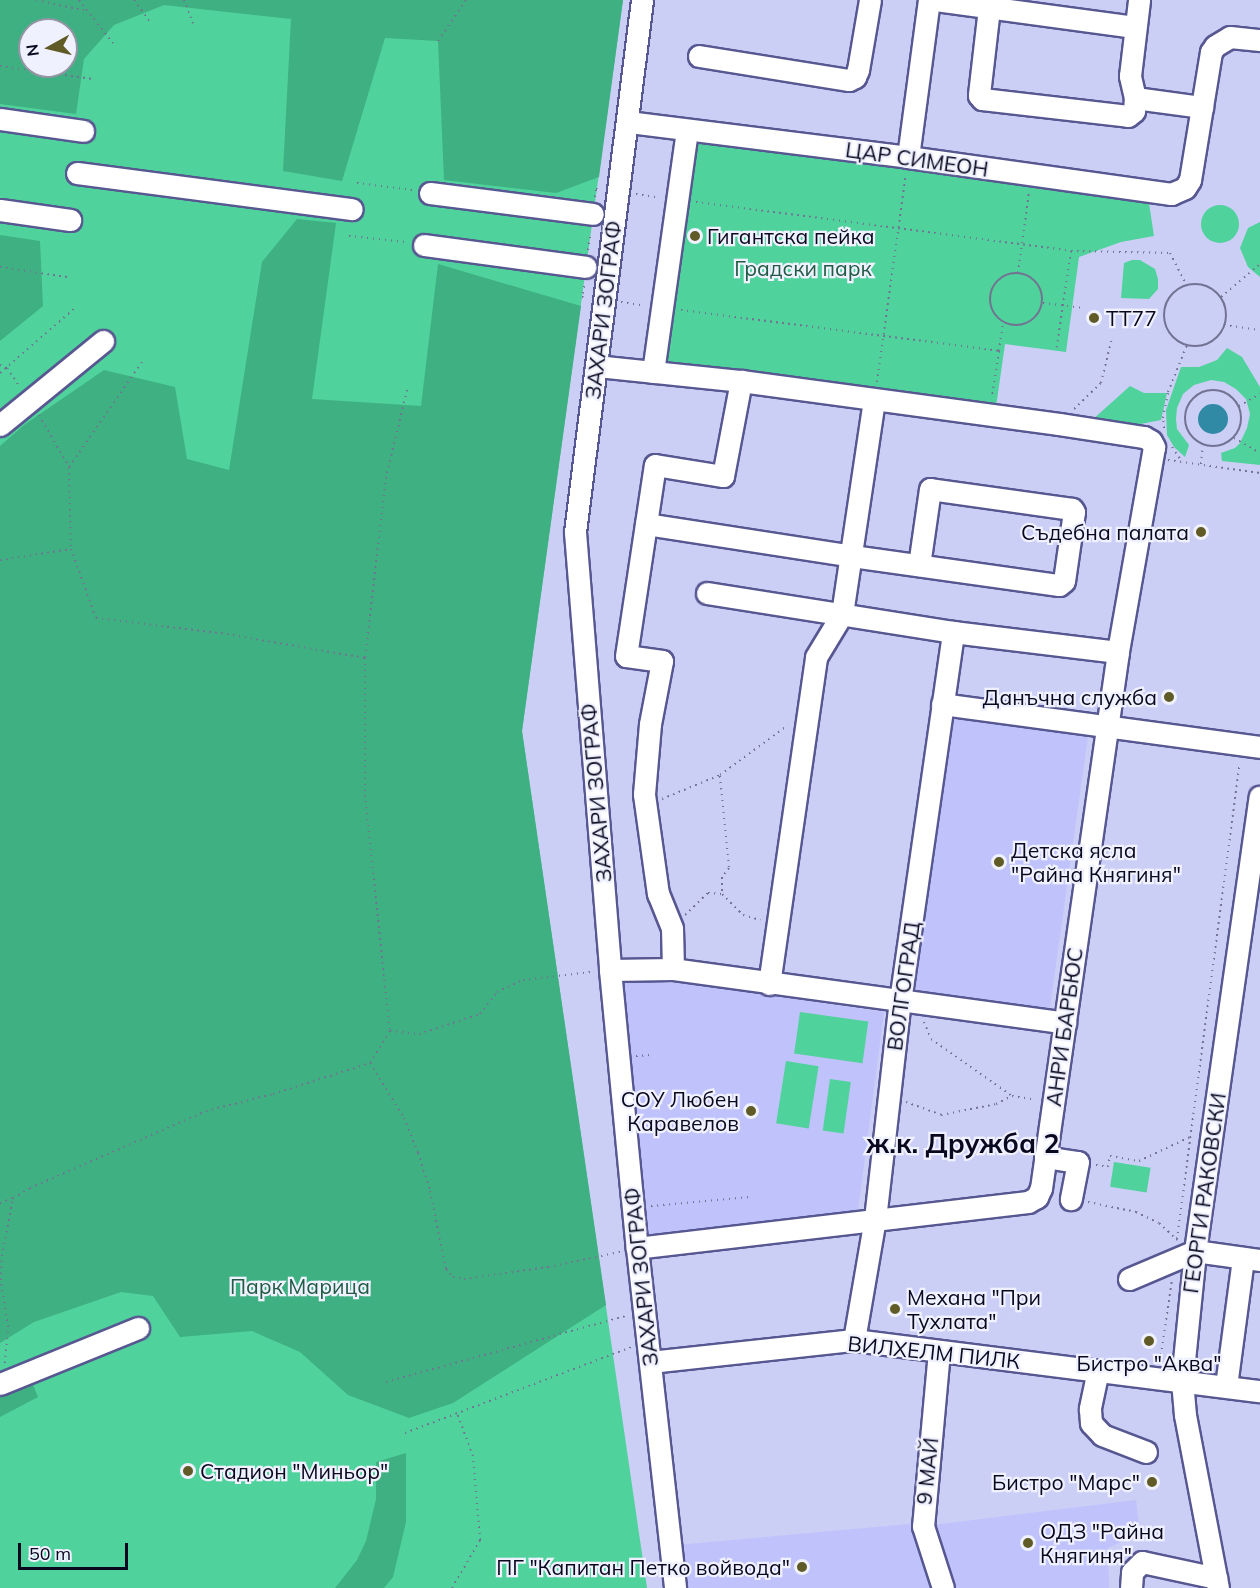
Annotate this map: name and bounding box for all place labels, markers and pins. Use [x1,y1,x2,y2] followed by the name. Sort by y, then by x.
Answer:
[707,223,875,249] place label: Гигантска пейка
[688,229,702,243] marker: Гигантска пейка
[1106,305,1157,331] place label: TT77
[1087,311,1101,325] marker: TT77
[1021,519,1189,545] place label: Съдебна палата
[1194,525,1208,539] marker: Съдебна палата
[983,684,1157,710] place label: Данъчна служба
[1162,690,1176,704] marker: Данъчна служба
[1011,837,1181,887] place label: Детска ясла "Райна Княгиня"
[992,855,1006,869] marker: Детска ясла "Райна Княгиня"
[621,1086,739,1136] place label: СОУ Любен Каравелов
[744,1104,758,1118] marker: СОУ Любен Каравелов
[907,1284,1041,1334] place label: Механа "При Тухлата"
[888,1302,902,1316] marker: Механа "При Тухлата"
[1142,1334,1156,1348] marker: Бистро "Аква"
[1076,1350,1222,1376] place label: Бистро "Аква"
[200,1458,388,1484] place label: Стадион "Миньор"
[181,1464,195,1478] marker: Стадион "Миньор"
[992,1469,1140,1495] place label: Бистро "Марс"
[1145,1475,1159,1489] marker: Бистро "Марс"
[1040,1518,1164,1568] place label: ОДЗ "Райна Княгиня"
[1021,1536,1035,1550] marker: ОДЗ "Райна Княгиня"
[496,1554,790,1580] place label: ПГ "Капитан Петко войвода"
[795,1560,809,1574] marker: ПГ "Капитан Петко войвода"

